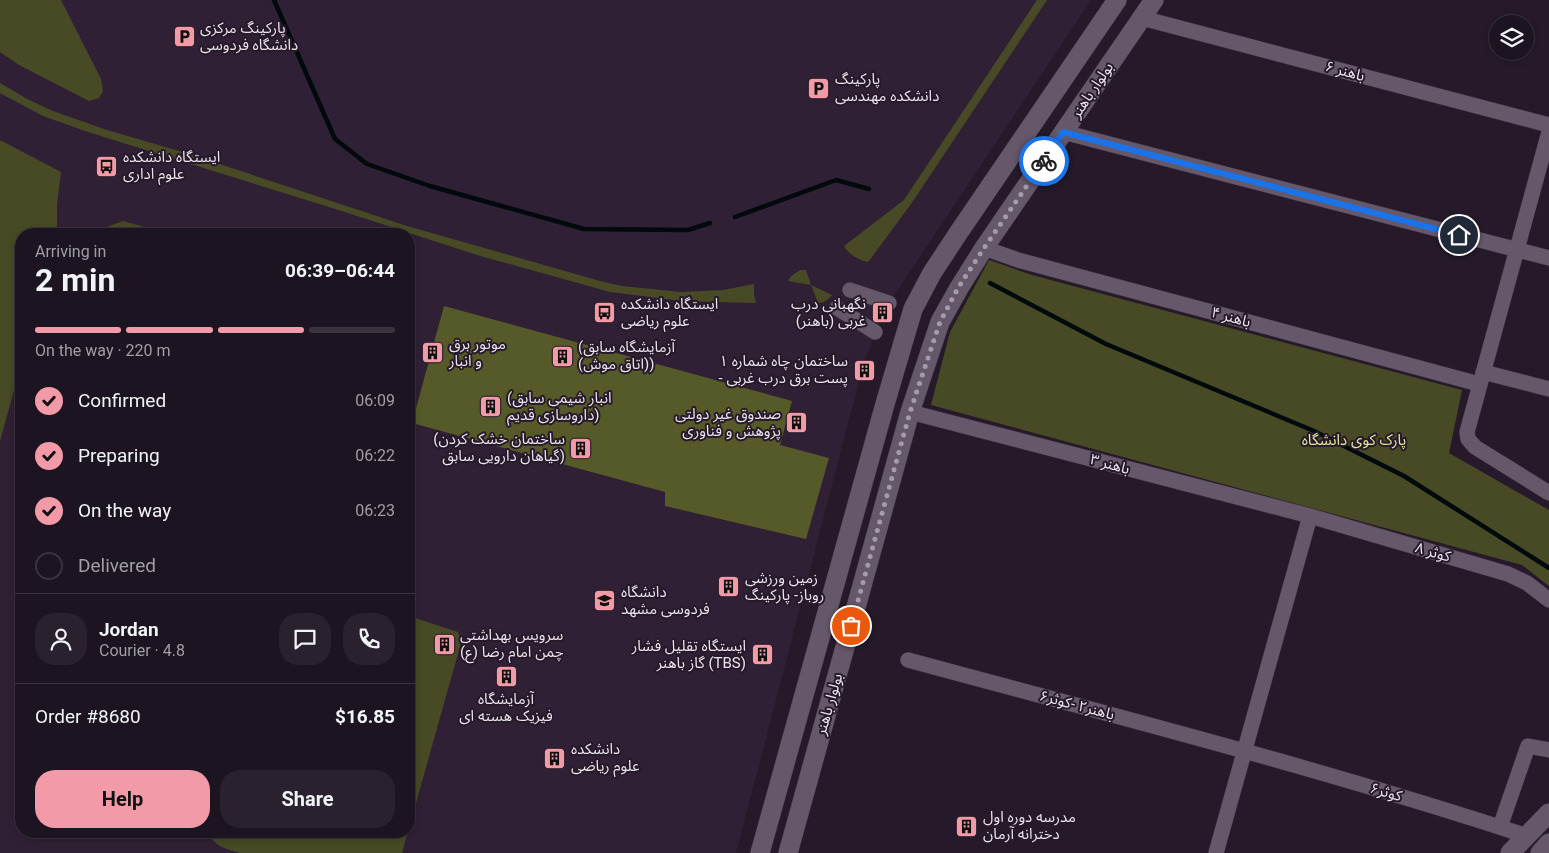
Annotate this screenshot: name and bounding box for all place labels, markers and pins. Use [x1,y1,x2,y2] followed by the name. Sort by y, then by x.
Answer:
[200,19,298,54] place label: پارکینگ مرکزی دانشگاه فردوسی
[172,25,196,49] parking icon: پارکینگ مرکزی دانشگاه فردوسی
[835,70,939,105] place label: پارکینگ دانشکده مهندسی
[807,76,831,100] parking icon: پارکینگ دانشکده مهندسی
[123,148,220,185] place label: ایستگاه دانشکده علوم اداری
[95,154,119,178] bus stop icon: ایستگاه دانشکده علوم اداری
[1438,214,1480,256] pin
[621,295,718,332] place label: ایستگاه دانشکده علوم ریاضی
[791,295,866,330] place label: نگهبانی درب غربی (باهنر)
[593,301,617,325] bus stop icon: ایستگاه دانشکده علوم ریاضی
[870,301,894,325] building icon: نگهبانی درب غربی (باهنر)
[448,335,506,370] place label: موتور برق و انبار
[578,338,676,373] place label: (آزمایشگاه سابق (اتاق موش))
[421,341,445,365] building icon: موتور برق و انبار
[550,344,574,368] building icon: (آزمایشگاه سابق (اتاق موش))
[719,352,848,388] place label: ساختمان چاه شماره ۱ - پست برق درب غربی
[852,358,876,382] building icon: ساختمان چاه شماره ۱ - پست برق درب غربی
[507,389,612,426] place label: (انبار شیمی سابق داروسازی قدیم)
[479,395,503,419] building icon: (انبار شیمی سابق داروسازی قدیم)
[675,405,781,441] place label: صندوق غیر دولتی پژوهش و فناوری
[785,411,809,435] building icon: صندوق غیر دولتی پژوهش و فناوری
[433,430,565,466] place label: (ساختمان خشک کردن گیاهان دارویی سابق)
[569,436,593,460] building icon: (ساختمان خشک کردن گیاهان دارویی سابق)
[745,569,824,605] place label: زمین ورزشی روباز- پارکینگ
[717,575,741,599] building icon: زمین ورزشی روباز- پارکینگ
[621,583,710,618] place label: دانشگاه فردوسی مشهد
[593,589,617,613] school or university icon: دانشگاه فردوسی مشهد
[830,605,872,647] pin
[460,626,564,664] place label: سرویس بهداشتی چمن امام رضا (ع)
[432,632,456,656] building icon: سرویس بهداشتی چمن امام رضا (ع)
[631,637,746,672] place label: ایستگاه تقلیل فشار گاز باهنر (TBS)
[750,643,774,667] building icon: ایستگاه تقلیل فشار گاز باهنر (TBS)
[494,664,518,688] building icon: آزمایشگاه فیزیک هسته ای
[459,690,553,725] place label: آزمایشگاه فیزیک هسته ای
[571,740,640,777] place label: دانشکده علوم ریاضی
[543,746,567,770] building icon: دانشکده علوم ریاضی
[983,808,1076,843] place label: مدرسه دوره اول دخترانه آرمان
[955,814,979,838] building icon: مدرسه دوره اول دخترانه آرمان

